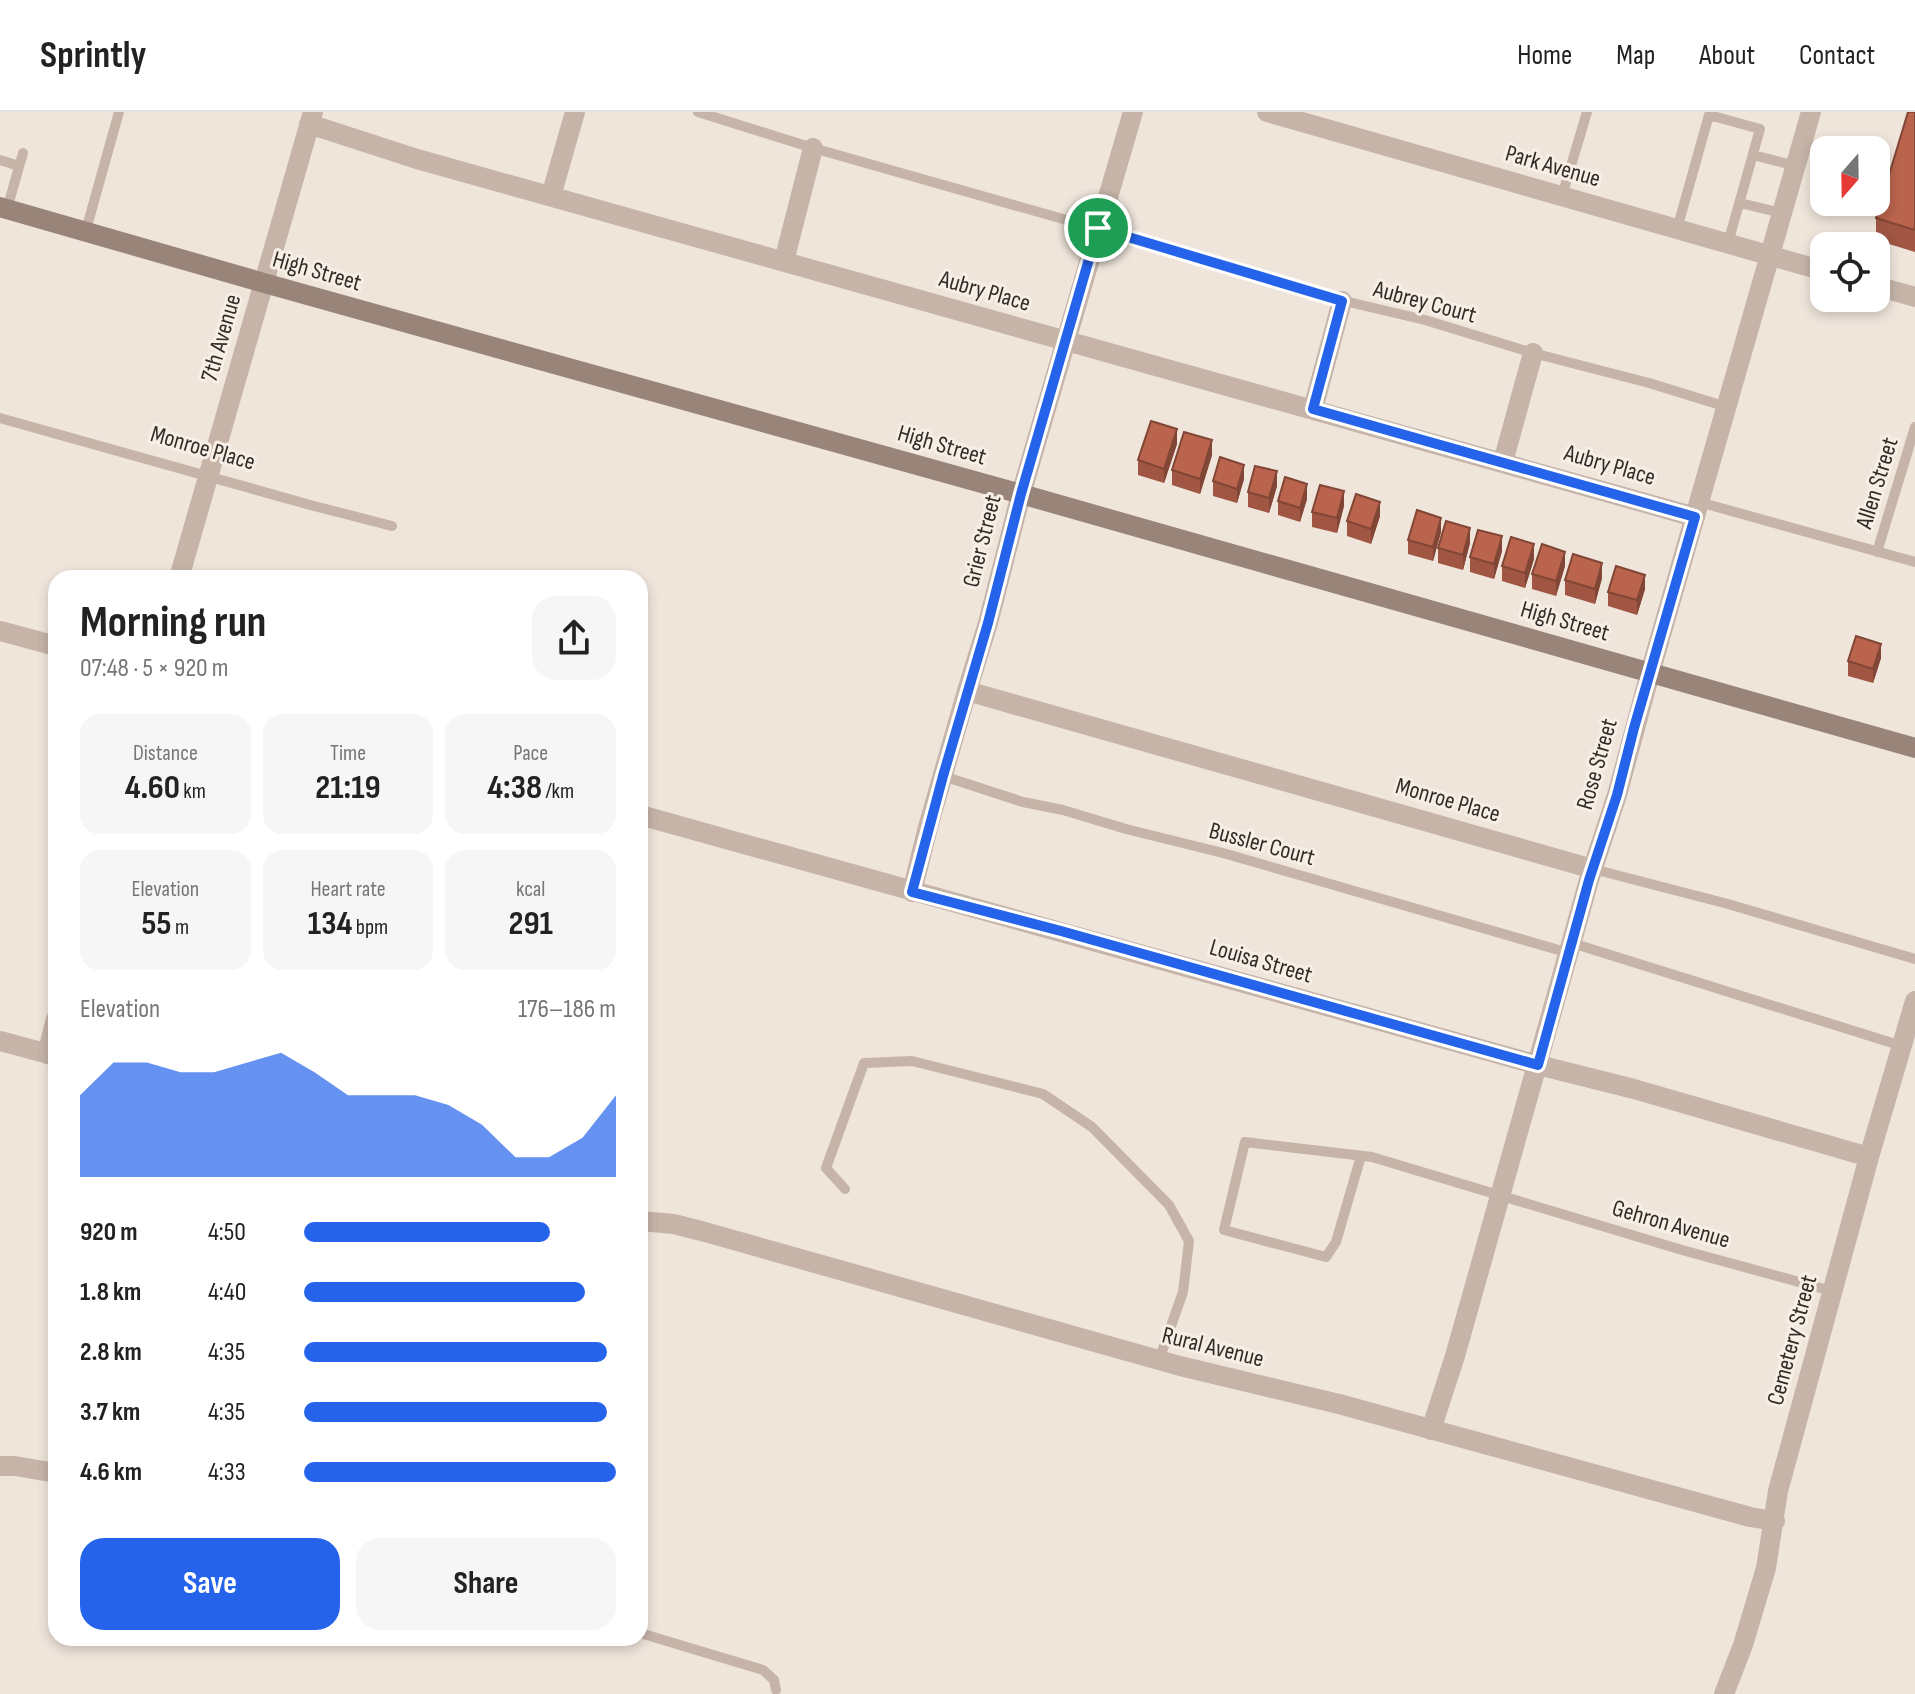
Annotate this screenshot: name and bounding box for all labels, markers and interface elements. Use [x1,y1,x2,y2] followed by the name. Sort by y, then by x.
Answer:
[40,33,146,78] text: Sprintly
[1517,39,1572,72] text: Home
[1616,39,1655,72] text: Map
[1699,39,1755,72] text: About
[1799,39,1875,72] text: Contact
[1810,136,1890,216] north arrow
[1810,136,1890,312] map controls
[1502,139,1604,193] street label: Park Avenue
[1064,194,1132,262] pin
[1076,206,1120,250] icon: arrive
[1810,232,1890,312] button: locate
[269,245,365,297] street label: High Street
[935,264,1034,318] street label: Aubry Place
[1369,274,1480,330] street label: Aubrey Court
[195,291,247,385] street label: 7th Avenue
[147,419,259,477] street label: Monroe Place
[894,419,990,471] street label: High Street
[1849,434,1905,533] street label: Allen Street
[1560,438,1659,492] street label: Aubry Place
[957,492,1007,590] street label: Grier Street
[1517,595,1613,647] street label: High Street
[80,596,266,649] text: Morning run
[532,596,616,680] button: share
[80,653,229,684] text: 07:48 · 5 × 920 m
[1570,715,1624,813] street label: Rose Street
[133,740,198,767] text: Distance
[330,740,366,767] text: Time
[513,740,548,767] text: Pace
[125,767,180,808] text: 4.60
[315,767,381,808] text: 21:19
[487,767,542,808] text: 4:38
[1392,771,1504,829] street label: Monroe Place
[180,778,206,805] text: km
[542,778,574,805] text: /km
[1206,816,1318,872] street label: Bussler Court
[131,876,199,903] text: Elevation
[310,876,386,903] text: Heart rate
[516,876,545,903] text: kcal
[142,903,171,944] text: 55
[308,903,352,944] text: 134
[508,903,553,944] text: 291
[171,914,189,941] text: m
[352,914,388,941] text: bpm
[1206,933,1316,989] street label: Louisa Street
[80,994,160,1025] text: Elevation
[518,994,616,1025] text: 176–186 m
[1609,1193,1733,1255] street label: Gehron Avenue
[80,1217,137,1248] text: 920 m
[208,1217,246,1248] text: 4:50
[1761,1272,1823,1408] street label: Cemetery Street
[80,1277,141,1308] text: 1.8 km
[208,1277,246,1308] text: 4:40
[1159,1320,1267,1374] street label: Rural Avenue
[80,1337,142,1368] text: 2.8 km
[208,1337,245,1368] text: 4:35
[80,1397,140,1428] text: 3.7 km
[208,1397,245,1428] text: 4:35
[80,1457,142,1488] text: 4.6 km
[208,1457,246,1488] text: 4:33
[80,1538,340,1630] button: Save
[356,1538,616,1630] button: Share

